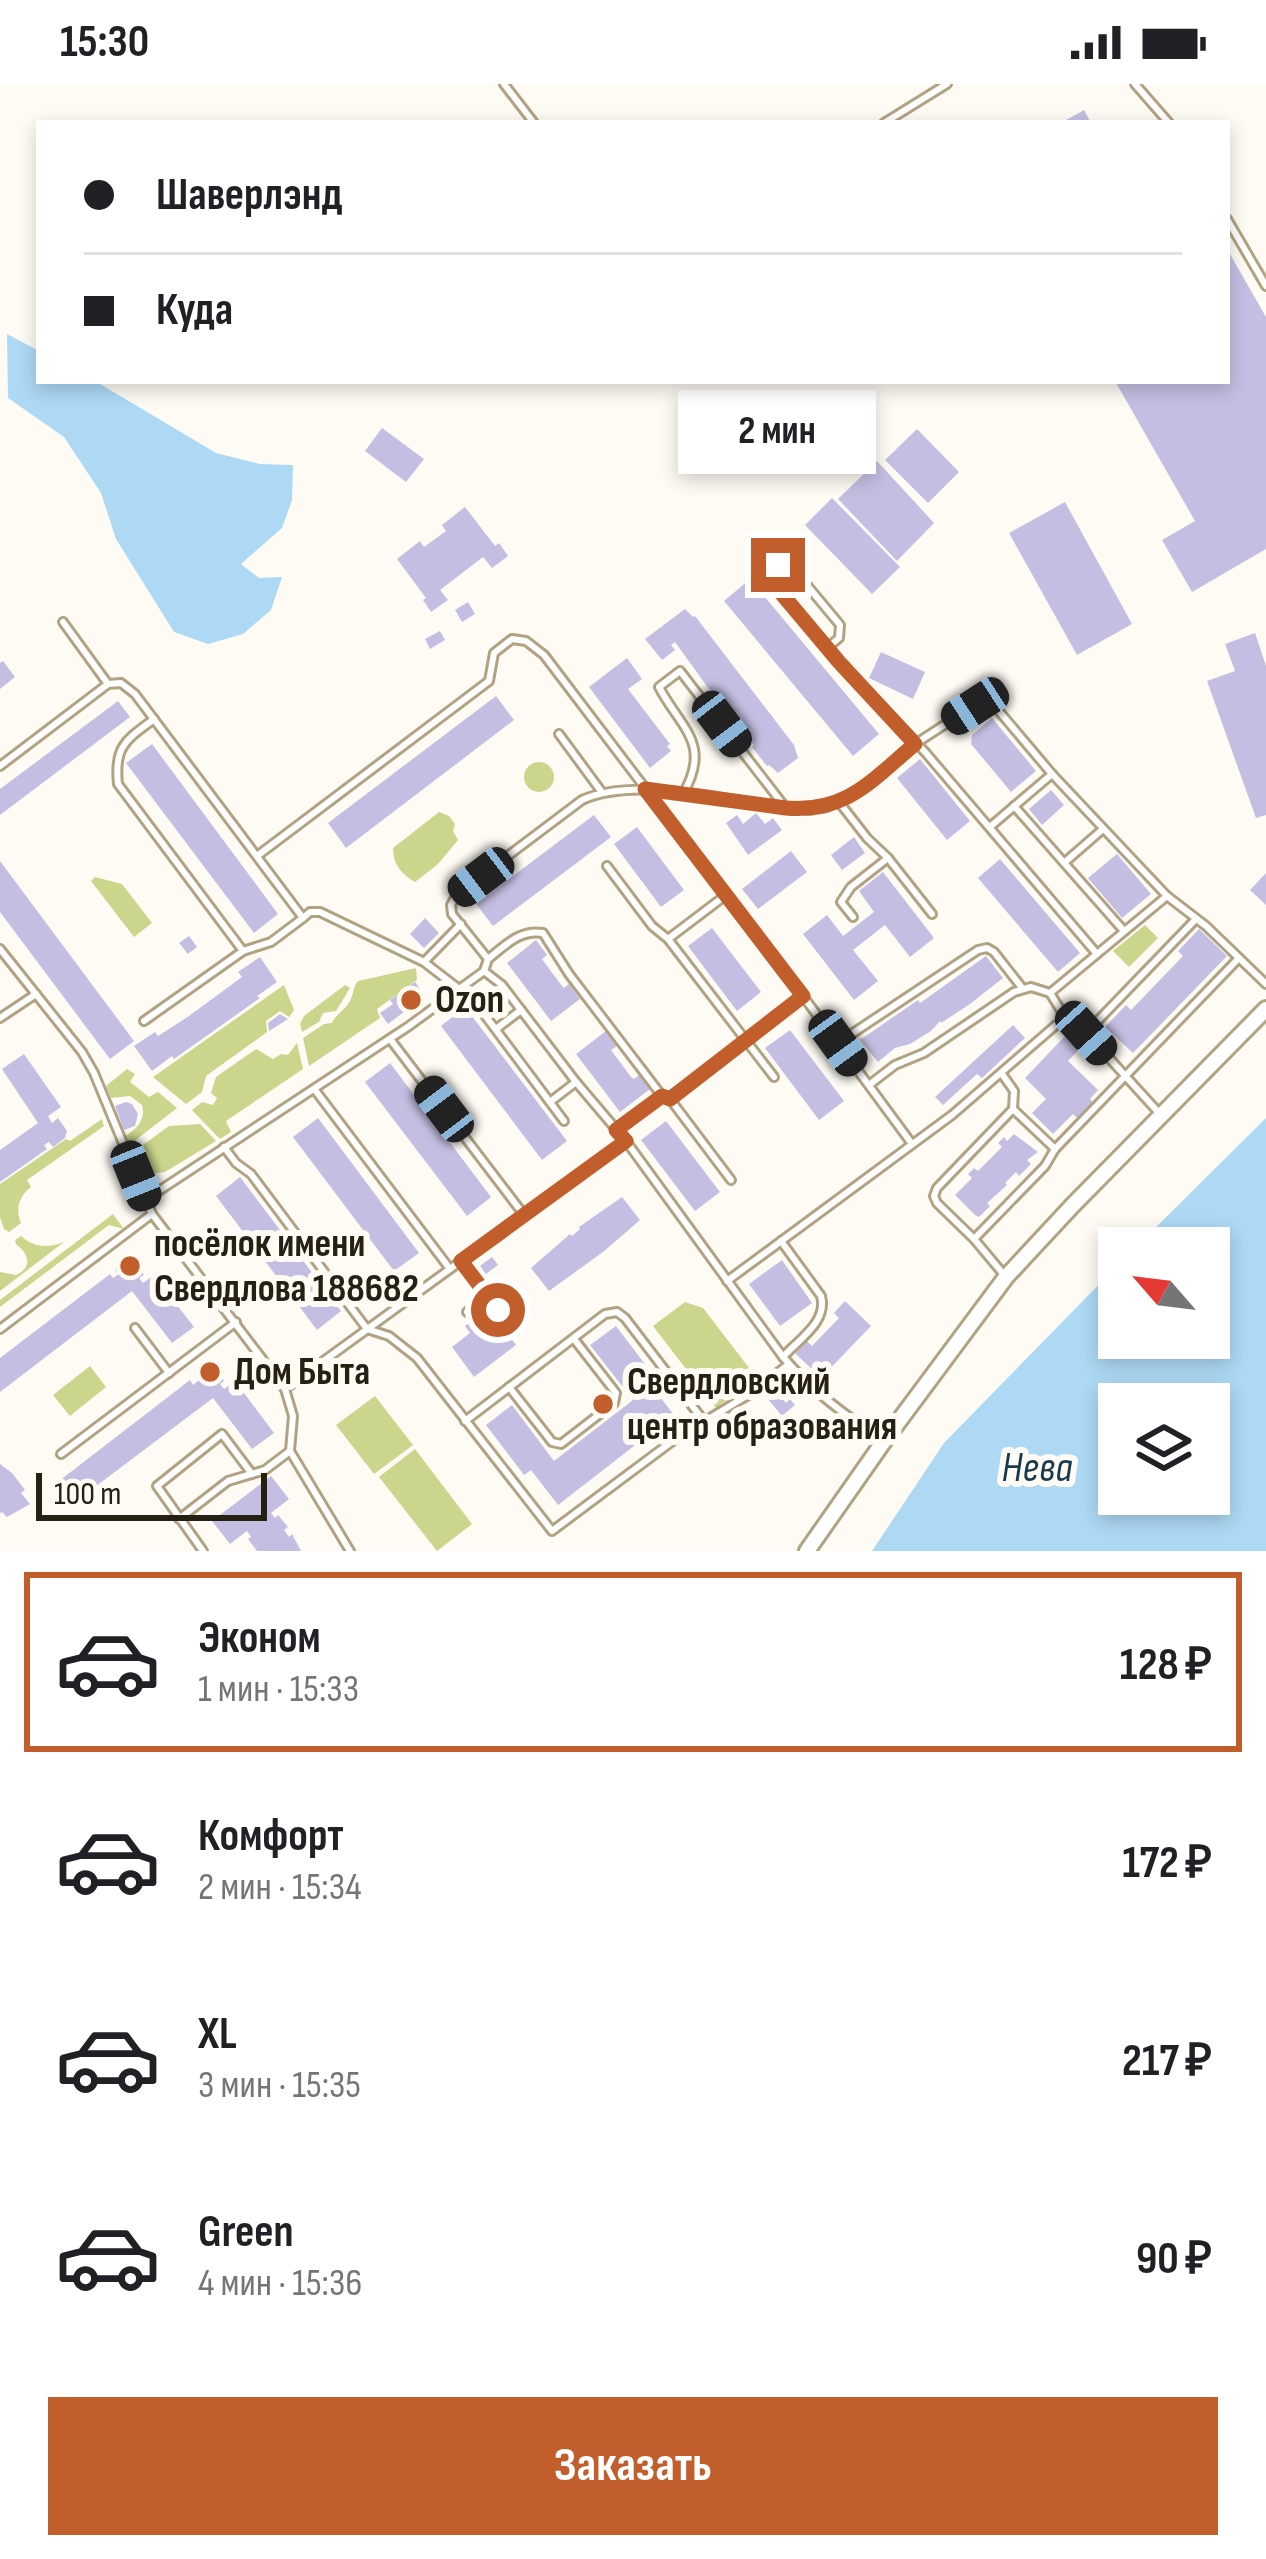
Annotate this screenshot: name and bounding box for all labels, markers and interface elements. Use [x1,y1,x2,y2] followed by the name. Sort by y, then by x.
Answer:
[60,15,149,70] text: 15:30
[156,168,342,223] text: Шаверлэнд
[156,283,233,338] text: Куда
[679,391,877,475] callout: 2 мин
[738,408,816,455] text: 2 мин
[751,538,805,592] route end
[935,671,1015,741] car
[686,684,758,764] car
[441,841,521,913] car
[435,977,504,1024] place label: Ozon
[398,987,424,1013] marker: Ozon
[1049,994,1123,1072] car
[802,1003,874,1083] car
[408,1069,480,1149] car
[106,1136,166,1216] car
[154,1221,419,1313] place label: посёлок имени Свердлова 188682
[1098,1227,1230,1359] north arrow
[1098,1227,1230,1515] map controls
[117,1253,143,1279] marker: посёлок имени Свердлова 188682
[471,1283,525,1337] route start
[234,1349,370,1396] place label: Дом Быта
[197,1359,223,1385] marker: Дом Быта
[627,1359,897,1451] place label: Свердловский центр образования
[1098,1383,1230,1515] button: layers
[590,1391,616,1417] marker: Свердловский центр образования
[1002,1443,1072,1494] water label: Нева
[36,1467,267,1520] scale bar
[54,1474,121,1514] text: 100 m
[54,1608,162,1716] icon: car
[198,1611,321,1666] text: Эконом
[1120,1638,1212,1693] text: 128 ₽
[198,1666,359,1713] text: 1 мин · 15:33
[54,1806,162,1914] icon: car
[198,1809,344,1864] text: Комфорт
[1122,1836,1212,1891] text: 172 ₽
[198,1864,361,1911] text: 2 мин · 15:34
[54,2004,162,2112] icon: car
[198,2007,237,2062] text: XL
[1122,2034,1212,2089] text: 217 ₽
[198,2062,361,2109] text: 3 мин · 15:35
[54,2202,162,2310] icon: car
[198,2205,294,2260] text: Green
[1136,2232,1212,2287] text: 90 ₽
[198,2260,362,2307] text: 4 мин · 15:36
[48,2397,1218,2535] button: Заказать

